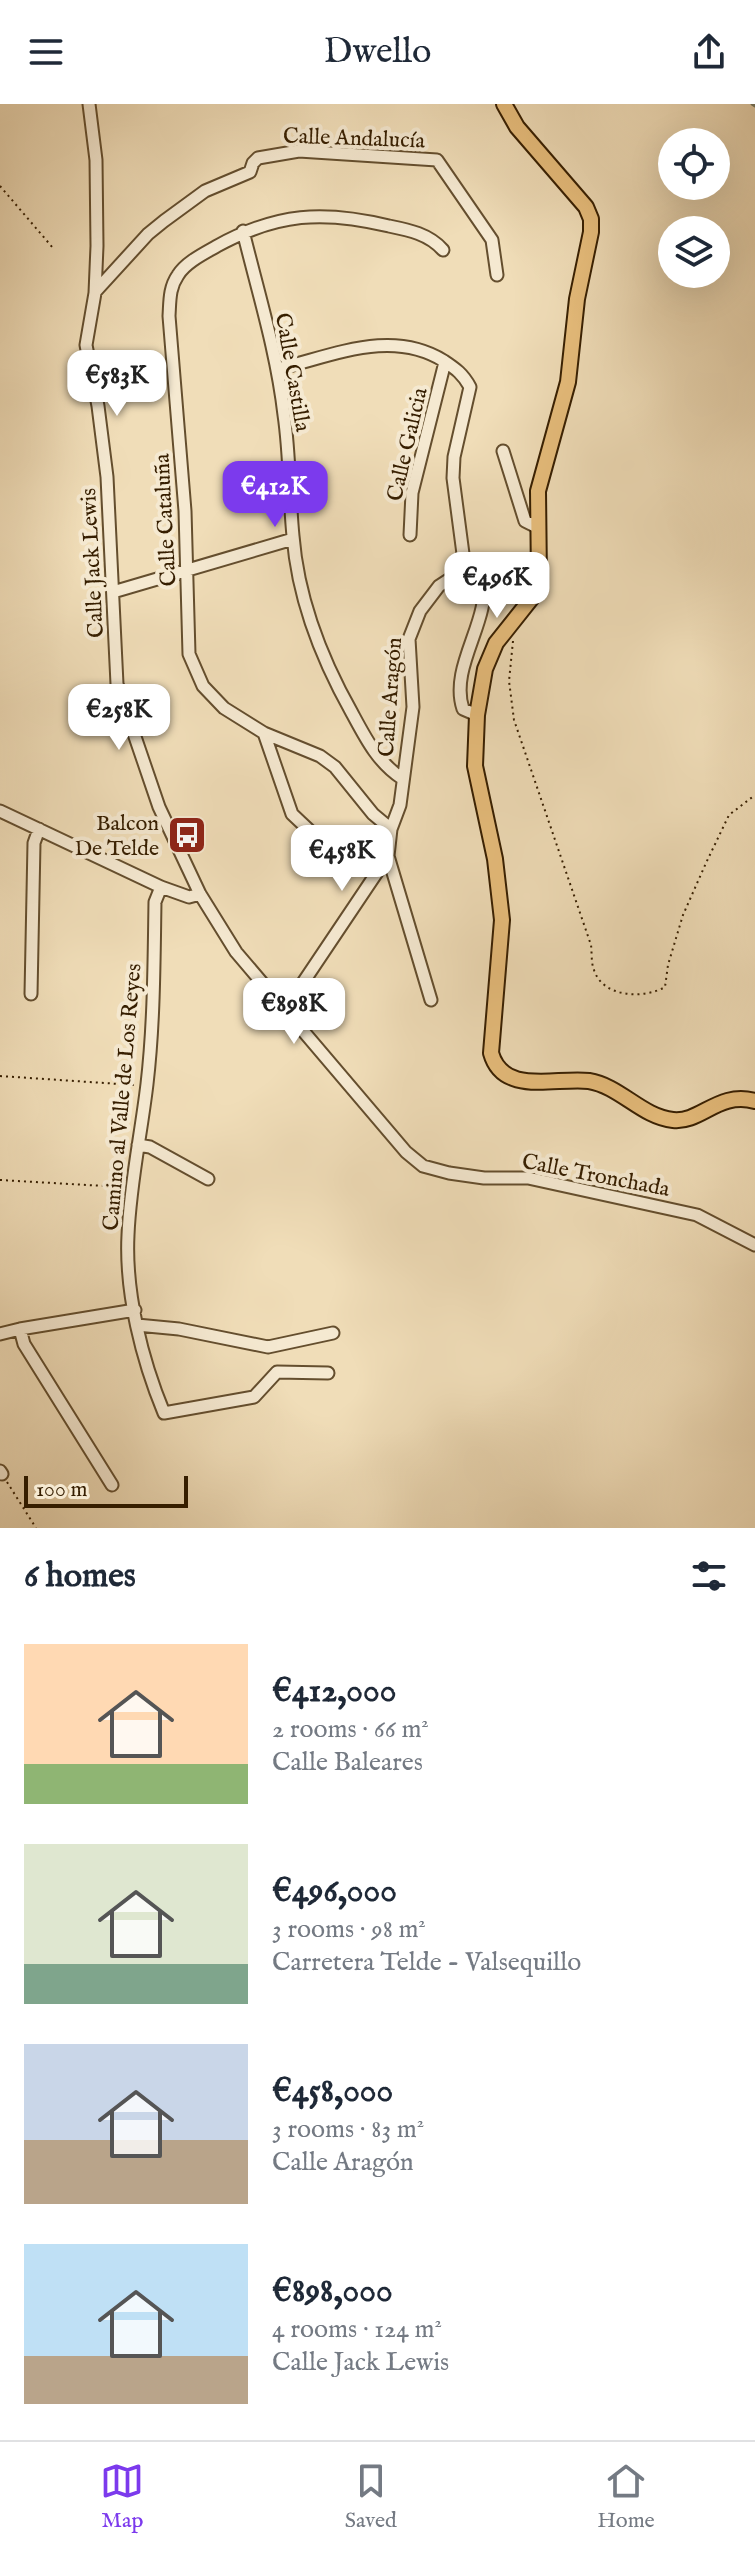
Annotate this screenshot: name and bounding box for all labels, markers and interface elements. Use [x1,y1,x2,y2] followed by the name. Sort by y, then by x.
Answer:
[324,29,431,75] text: Dwello
[24,30,68,74] icon: menu
[687,30,731,74] icon: share
[282,123,426,155] street label: Calle Andalucía
[658,128,730,288] map controls
[658,128,730,200] button: locate
[658,216,730,288] button: layers
[268,311,316,434] street label: Calle Castilla
[61,350,173,418] pin: €583K
[85,359,149,392] text: €583K
[381,384,435,504] street label: Calle Galicia
[149,452,183,587] street label: Calle Cataluña
[219,461,331,529] pin: €412K
[241,470,309,503] text: €412K
[75,487,111,639] street label: Calle Jack Lewis
[441,552,553,620] pin: €496K
[462,561,532,594] text: €496K
[373,636,409,758] street label: Calle Aragón
[63,684,175,752] pin: €258K
[86,693,152,726] text: €258K
[74,810,159,863] place label: Balcon De Telde
[166,814,208,856] bus stop icon: Balcon De Telde
[286,825,398,893] pin: €458K
[309,834,375,867] text: €458K
[97,962,149,1232] street label: Camino al Valle de Los Reyes
[238,978,350,1046] pin: €898K
[261,987,327,1020] text: €898K
[519,1148,672,1204] street label: Calle Tronchada
[24,1472,188,1508] scale bar
[36,1476,88,1504] text: 100 m
[687,1554,731,1598] icon: filters
[24,1555,136,1598] text: 6 homes
[272,1670,396,1713] text: €412,000
[88,1676,184,1772] icon: home
[272,1713,429,1746] text: 2 rooms · 66 m²
[272,1746,423,1779] text: Calle Baleares
[272,1870,397,1913] text: €496,000
[88,1876,184,1972] icon: home
[272,1913,426,1946] text: 3 rooms · 98 m²
[272,1946,581,1979] text: Carretera Telde - Valsequillo
[272,2070,393,2113] text: €458,000
[88,2076,184,2172] icon: home
[272,2113,424,2146] text: 3 rooms · 83 m²
[272,2146,414,2179] text: Calle Aragón
[272,2270,393,2313] text: €898,000
[88,2276,184,2372] icon: home
[272,2313,442,2346] text: 4 rooms · 124 m²
[272,2346,449,2379] text: Calle Jack Lewis
[100,2459,144,2535] tab: Map
[345,2459,397,2535] tab: Saved
[597,2459,655,2535] tab: Home

